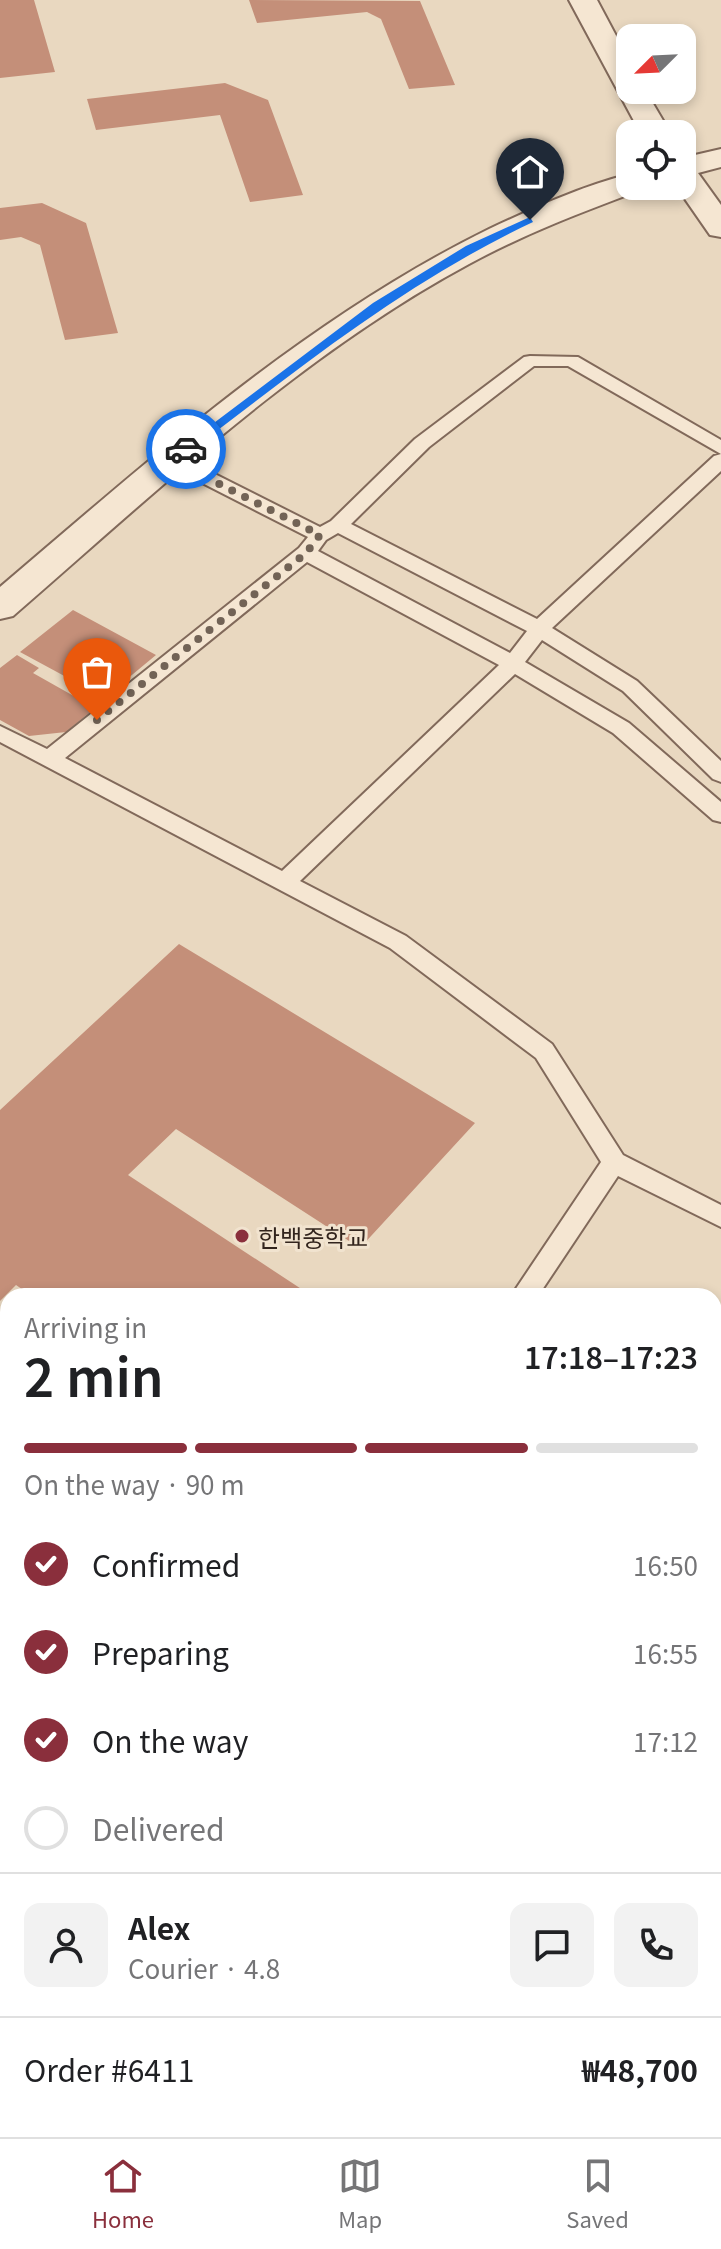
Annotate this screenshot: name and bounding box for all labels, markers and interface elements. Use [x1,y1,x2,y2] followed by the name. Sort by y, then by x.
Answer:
[616,24,696,104] north arrow
[616,24,696,200] map controls
[616,120,696,200] button: locate
[496,138,564,220] pin
[508,150,552,194] icon: home
[146,409,226,489] courier
[164,427,208,471] icon: car
[63,638,131,720] pin
[75,650,119,694] icon: bag
[258,1219,368,1254] place label: 한백중학교
[233,1227,251,1245] marker: 한백중학교
[24,1308,147,1345] text: Arriving in
[524,1334,698,1378] text: 17:18–17:23
[24,1337,164,1412] text: 2 min
[24,1465,244,1502] text: On the way · 90 m
[24,1542,68,1586] icon: check
[92,1542,240,1586] text: Confirmed
[633,1546,698,1583] text: 16:50
[24,1630,68,1674] icon: check
[92,1630,229,1674] text: Preparing
[633,1634,698,1671] text: 16:55
[24,1718,68,1762] icon: check
[92,1718,248,1762] text: On the way
[633,1722,698,1759] text: 17:12
[92,1806,225,1850] text: Delivered
[24,1903,108,1987] button: person
[510,1903,594,1987] button: chat
[614,1903,698,1987] button: phone
[128,1905,190,1949] text: Alex
[128,1949,280,1986] text: Courier · 4.8
[24,2047,194,2091] text: Order #6411
[582,2047,698,2091] text: ₩48,700
[92,2154,154,2234] tab: Home
[338,2154,382,2234] tab: Map
[566,2154,629,2234] tab: Saved

